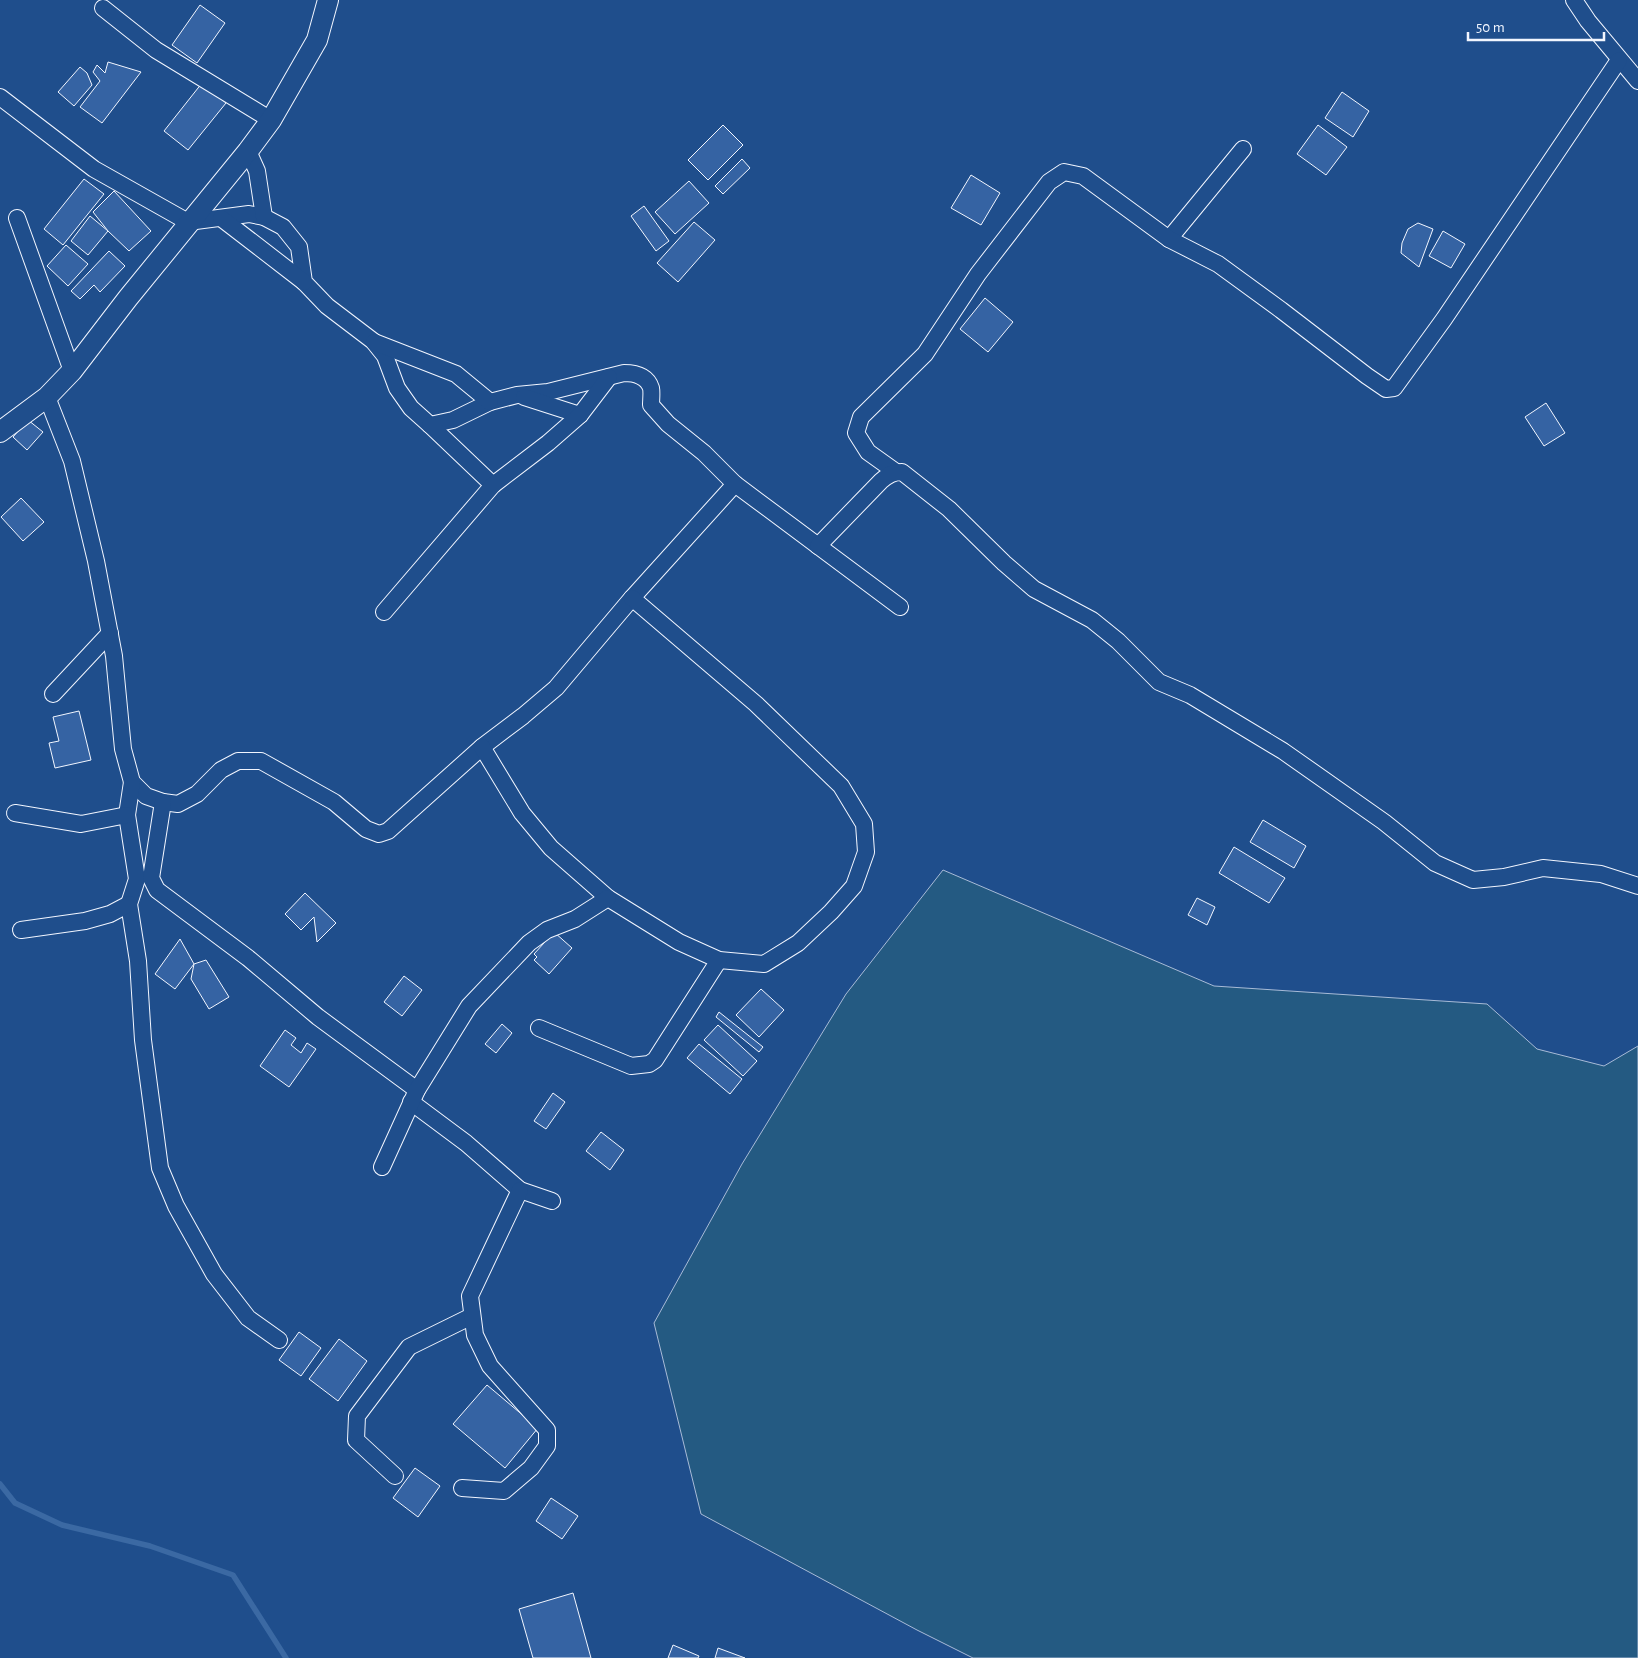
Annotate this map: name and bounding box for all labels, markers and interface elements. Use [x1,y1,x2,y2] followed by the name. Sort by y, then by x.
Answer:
[1468,10,1604,42] scale bar
[1476,20,1505,35] text: 50 m

